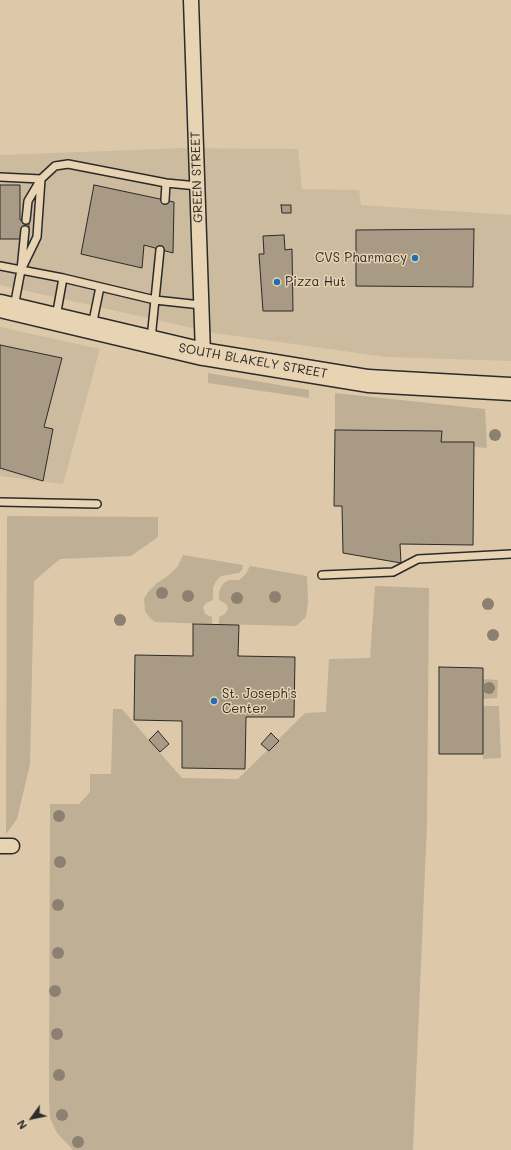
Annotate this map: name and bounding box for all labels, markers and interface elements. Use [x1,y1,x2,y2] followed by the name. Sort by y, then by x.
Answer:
[188,131,206,223] street label: GREEN STREET
[315,250,407,266] place label: CVS Pharmacy
[410,253,420,263] marker: CVS Pharmacy
[285,274,346,290] place label: Pizza Hut
[272,277,282,287] marker: Pizza Hut
[177,340,329,382] street label: SOUTH BLAKELY STREET
[222,686,297,717] place label: St. Joseph's Center
[209,696,219,706] marker: St. Joseph's Center
[12,1098,52,1138] north arrow
[13,1117,30,1132] text: N

